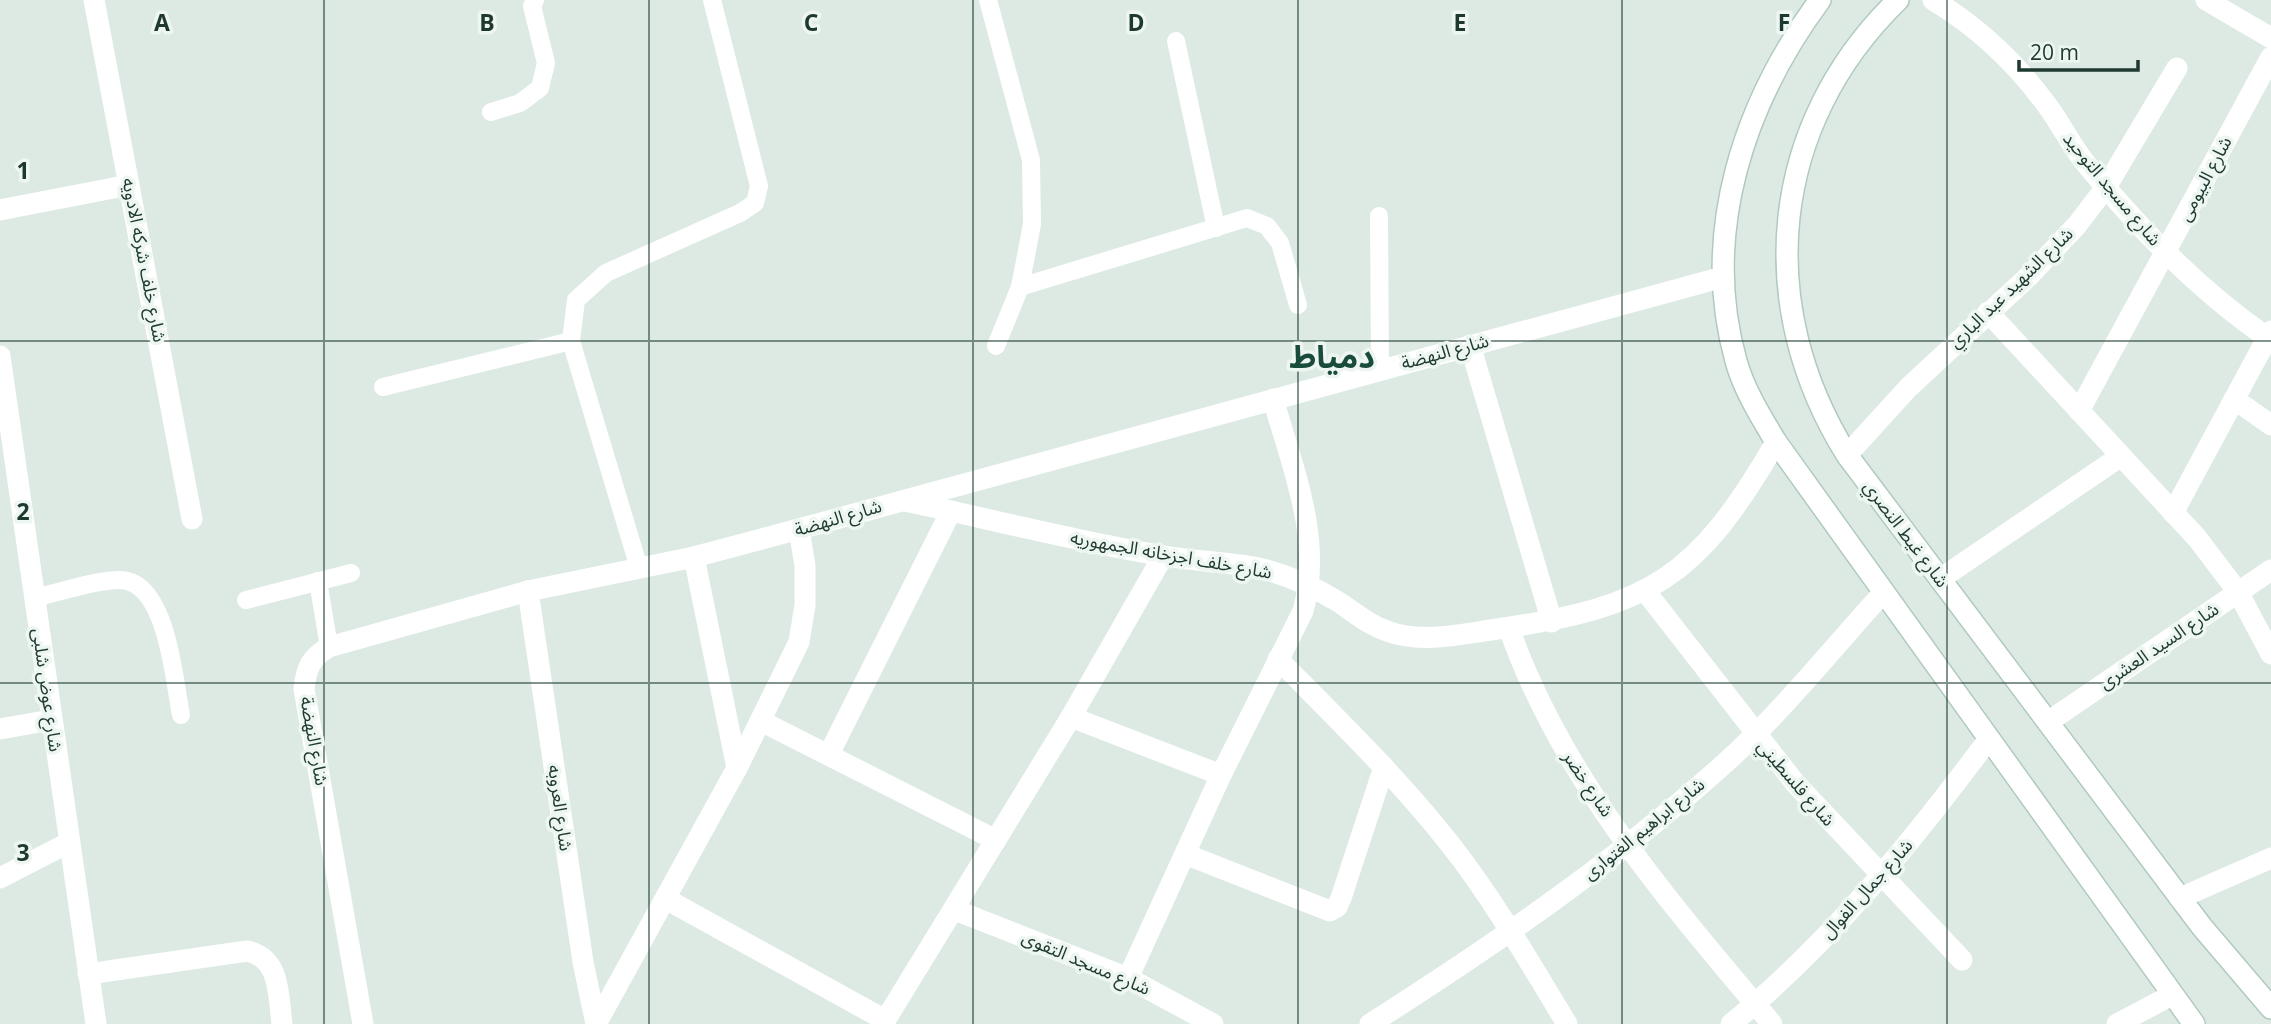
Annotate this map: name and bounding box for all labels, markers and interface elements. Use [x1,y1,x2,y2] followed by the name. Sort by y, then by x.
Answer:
[154,6,170,38] text: A
[479,6,495,38] text: B
[804,6,818,38] text: C
[1127,6,1145,38] text: D
[1454,6,1466,38] text: E
[1778,6,1790,38] text: F
[2019,28,2138,72] scale bar
[2030,38,2079,66] text: 20 m
[2056,127,2167,252] street label: شارع مسجد التوحيد
[2172,132,2239,227] street label: شارع البيومى
[16,154,30,186] text: 1
[114,176,173,345] street label: شارع خلف شركه الادويه
[1943,222,2080,355] street label: شارع الشهيد عبد الباري
[1398,328,1492,377] street label: شارع النهضة
[1289,334,1375,377] district label: دمياط
[1856,475,1955,594] street label: شارع غيط النصري
[791,493,885,544] street label: شارع النهضة
[16,495,30,527] text: 2
[1068,524,1274,587] street label: شارع خلف اجزخانه الجمهوريه
[2094,596,2225,697] street label: شارع السيد العشرى
[24,627,69,754] street label: شارع عوض شلبى
[292,694,335,788] street label: شارع النهضة
[1750,734,1841,833] street label: شارع فلسطيني
[1555,745,1620,823] street label: شارع خضر
[540,763,579,853] street label: شارع العروبه
[1578,772,1711,887] street label: شارع ابراهيم الغتوارى
[1815,833,1920,945] street label: شارع جمال الفوال
[16,836,30,868] text: 3
[1017,924,1154,1003] street label: شارع مسجد التقوى

